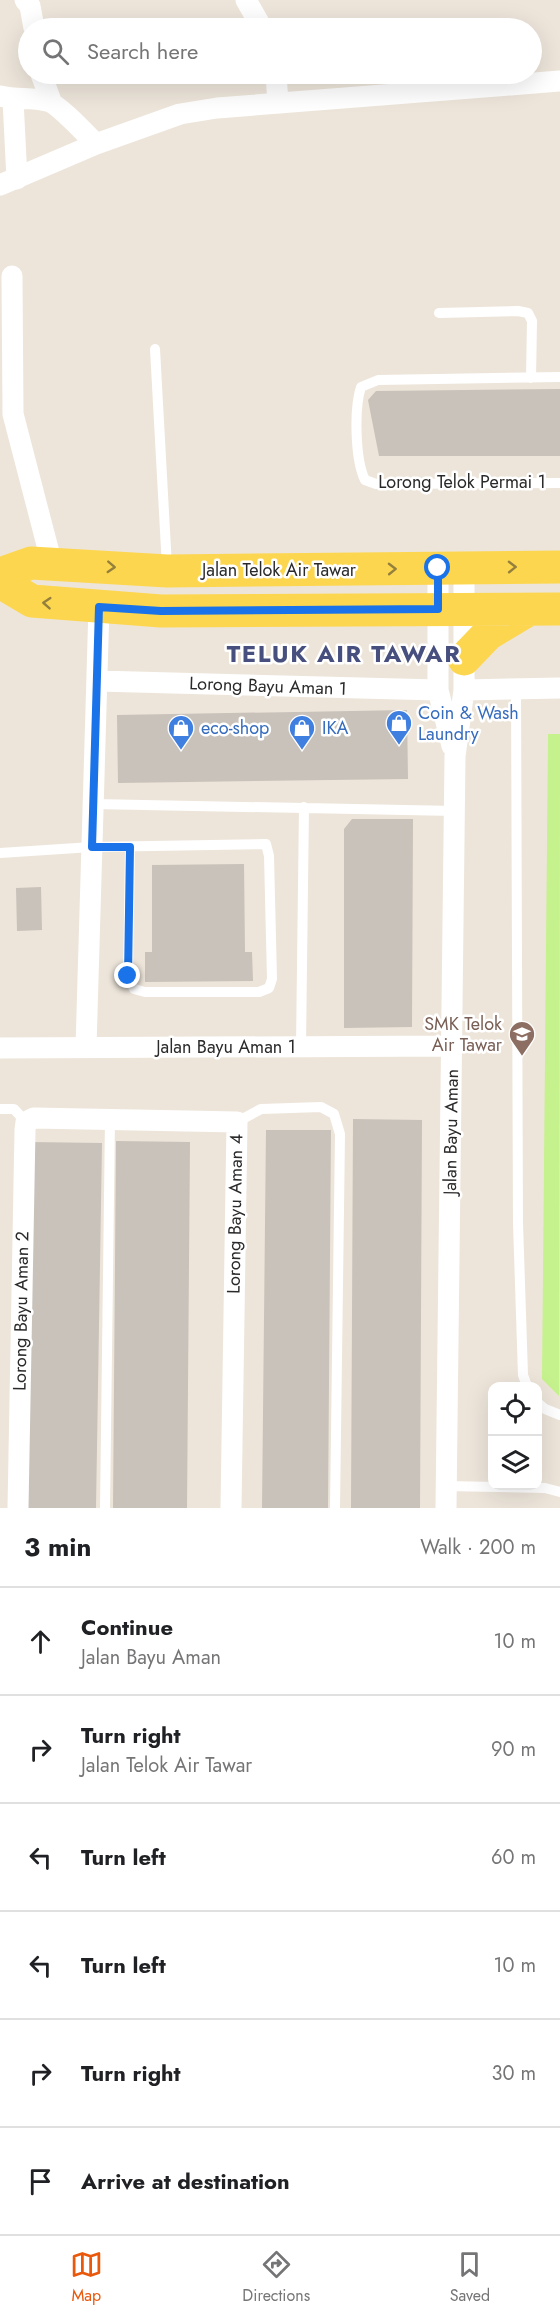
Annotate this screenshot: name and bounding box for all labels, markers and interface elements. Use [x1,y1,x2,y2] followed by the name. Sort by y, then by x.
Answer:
[18,18,542,84] search box
[39,35,72,68] icon: search
[87,35,198,67] text: Search here
[378,469,546,495] street label: Lorong Telok Permai 1
[424,554,450,580] route start
[200,557,357,583] street label: Jalan Telok Air Tawar
[106,561,115,574] one-way arrow
[508,561,517,573] one-way arrow
[387,563,396,575] one-way arrow
[42,596,51,609] one-way arrow
[227,636,461,671] district label: TELUK AIR TAWAR
[189,670,347,702] street label: Lorong Bayu Aman 1
[418,700,519,747] place label: Coin & Wash Laundry
[384,708,414,746] shop icon: Coin & Wash Laundry
[166,713,196,751] shop icon: eco-shop
[287,713,317,751] shop icon: IKA
[201,715,269,741] place label: eco-shop
[322,715,349,741] place label: IKA
[114,962,140,988] route end
[424,1011,503,1058] place label: SMK Telok Air Tawar
[507,1019,537,1057] school or university icon: SMK Telok Air Tawar
[154,1034,296,1060] street label: Jalan Bayu Aman 1
[437,1069,465,1197] street label: Jalan Bayu Aman
[221,1134,249,1294] street label: Lorong Bayu Aman 4
[7,1231,35,1391] street label: Lorong Bayu Aman 2
[488,1382,542,1490] map controls
[488,1382,542,1436] button: locate
[488,1436,542,1490] button: layers
[24,1528,91,1566] text: 3 min
[420,1533,536,1562] text: Walk · 200 m
[81,1611,173,1643] text: Continue
[24,1625,57,1658] icon: ahead
[493,1627,536,1656] text: 10 m
[81,1643,221,1672] text: Jalan Bayu Aman
[81,1719,181,1751] text: Turn right
[24,1733,57,1766] icon: right
[491,1735,536,1764] text: 90 m
[81,1751,252,1780] text: Jalan Telok Air Tawar
[24,1841,57,1874] icon: left
[81,1841,166,1873] text: Turn left
[491,1843,536,1872] text: 60 m
[24,1949,57,1982] icon: left
[81,1949,166,1981] text: Turn left
[493,1951,536,1980] text: 10 m
[24,2057,57,2090] icon: right
[81,2057,181,2089] text: Turn right
[491,2059,536,2088] text: 30 m
[24,2165,57,2198] icon: arrive
[81,2165,290,2197] text: Arrive at destination
[70,2248,103,2307] tab: Map
[242,2248,310,2307] tab: Directions
[450,2248,490,2307] tab: Saved

